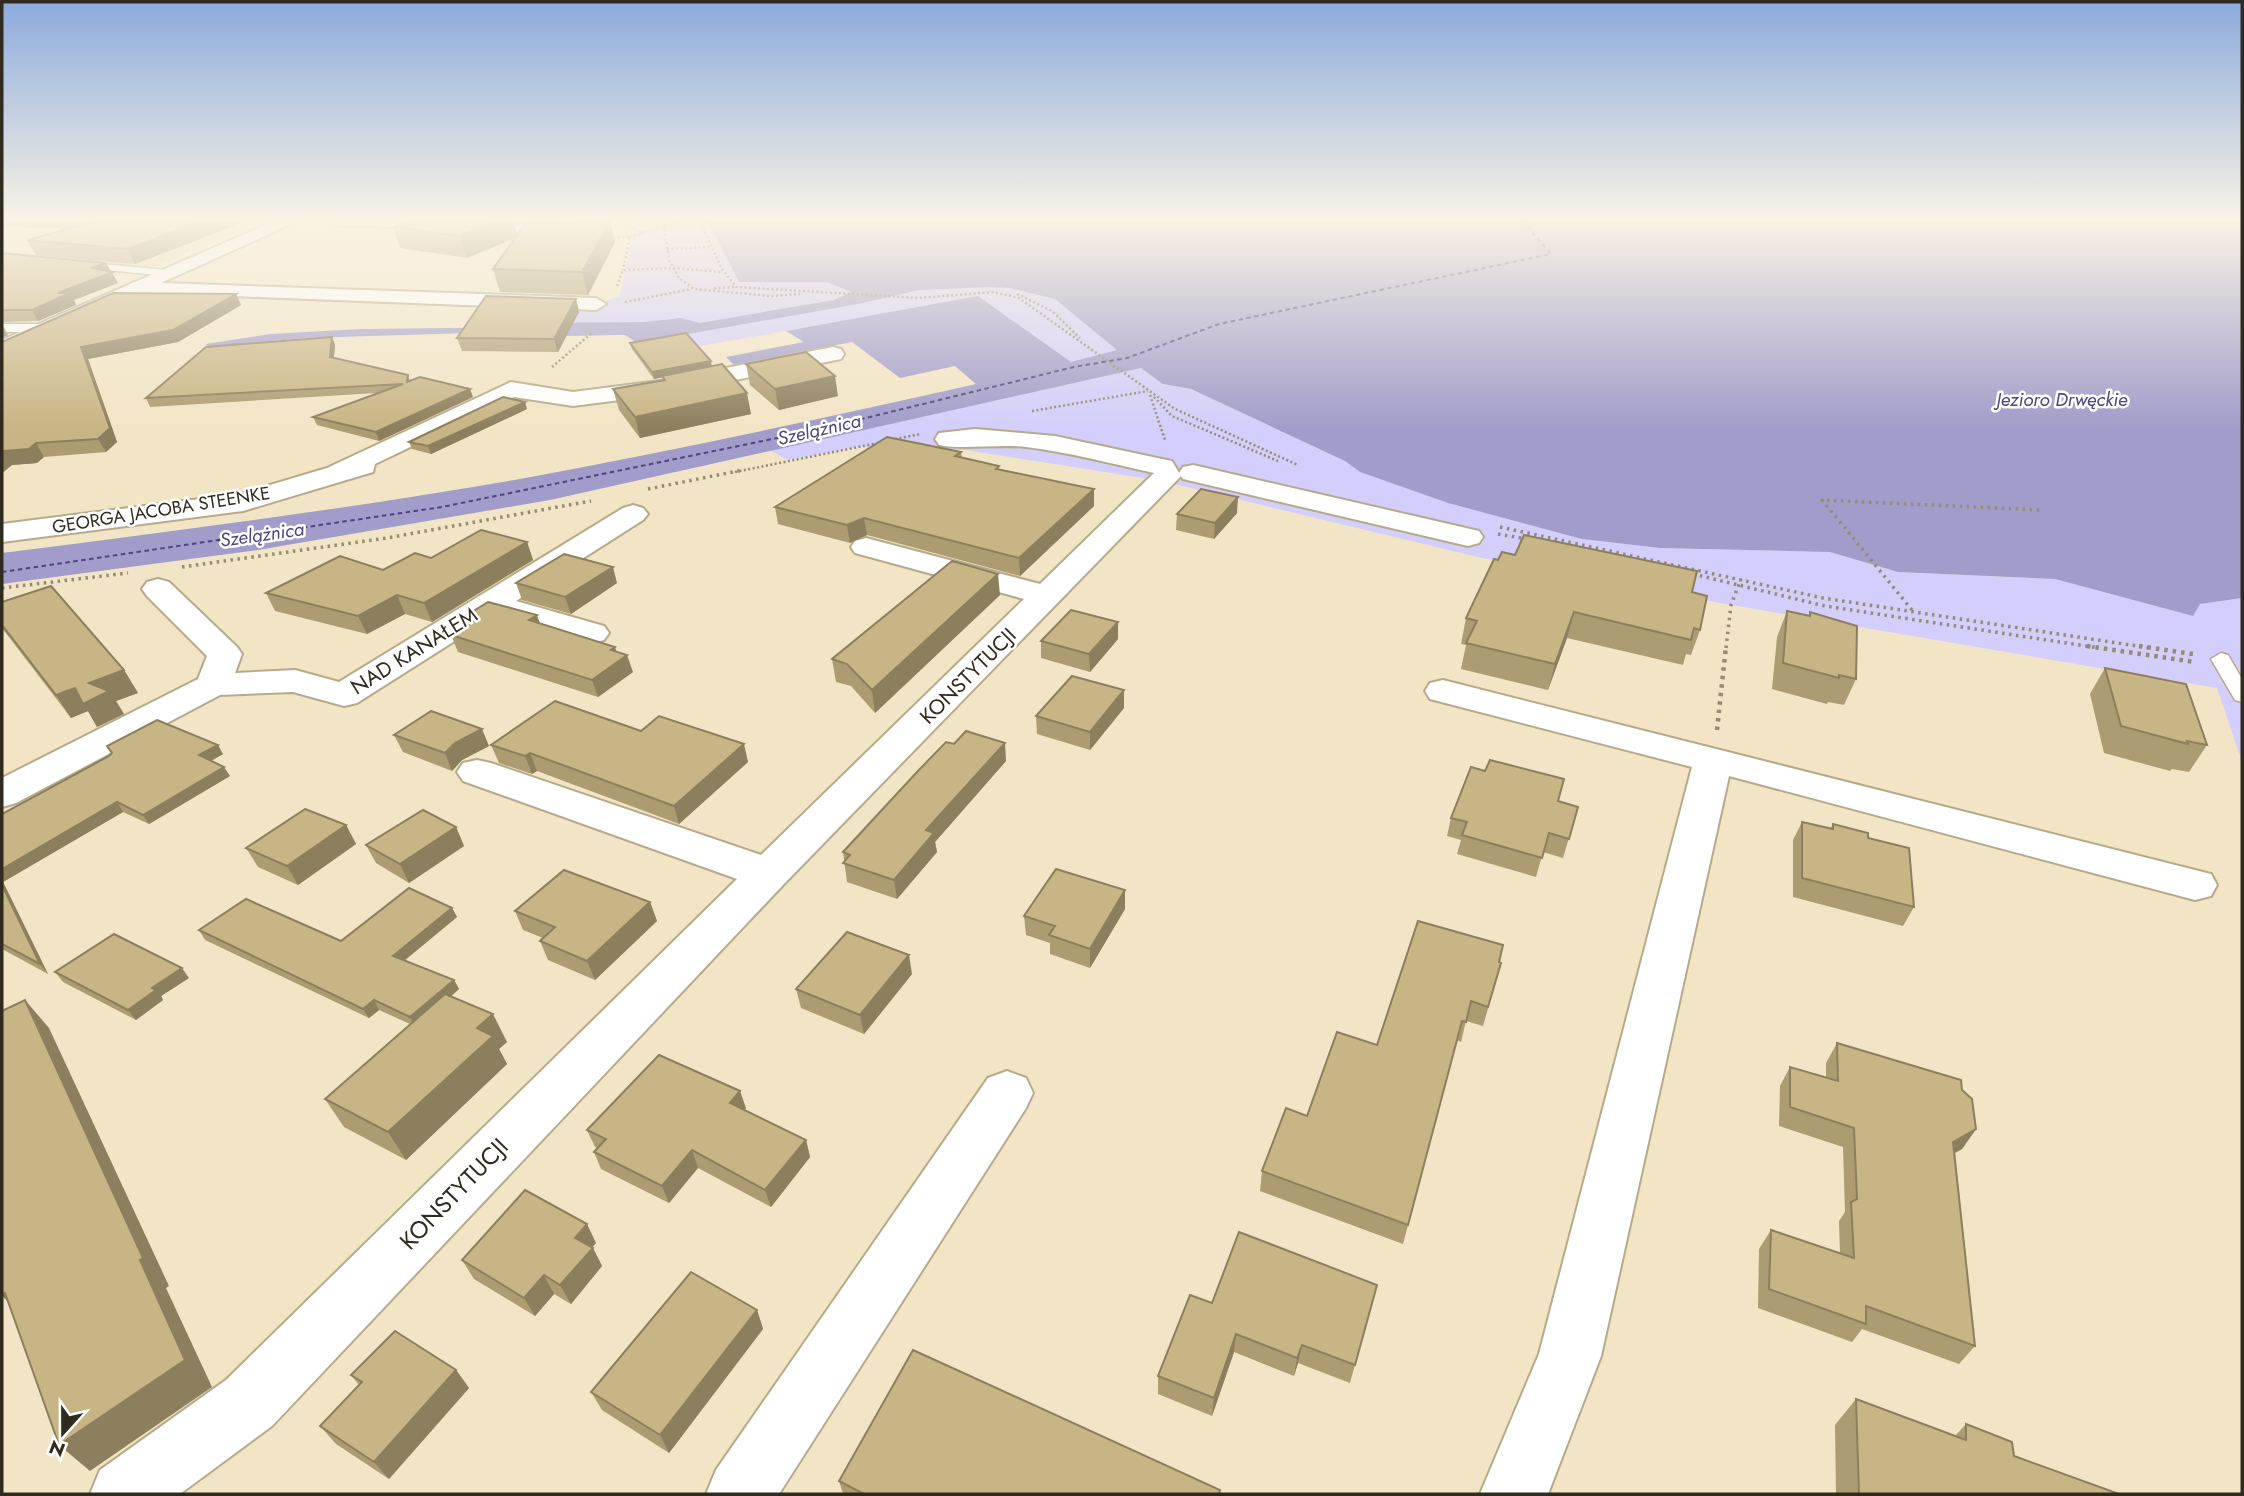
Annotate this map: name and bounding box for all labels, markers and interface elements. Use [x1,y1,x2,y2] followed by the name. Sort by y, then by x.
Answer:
[1992,386,2128,413] water label: Jezioro Drwęckie
[775,407,864,452] water label: Szelążnica
[50,480,272,540] street label: GEORGA JACOBA STEENKE
[218,515,306,554] water label: Szelążnica
[345,600,483,702] street label: NAD KANAŁEM
[913,621,1023,731] street label: KONSTYTUCJI
[391,1130,516,1257] street label: KONSTYTUCJI
[28,1398,98,1468] north arrow
[45,1433,69,1464] text: N

